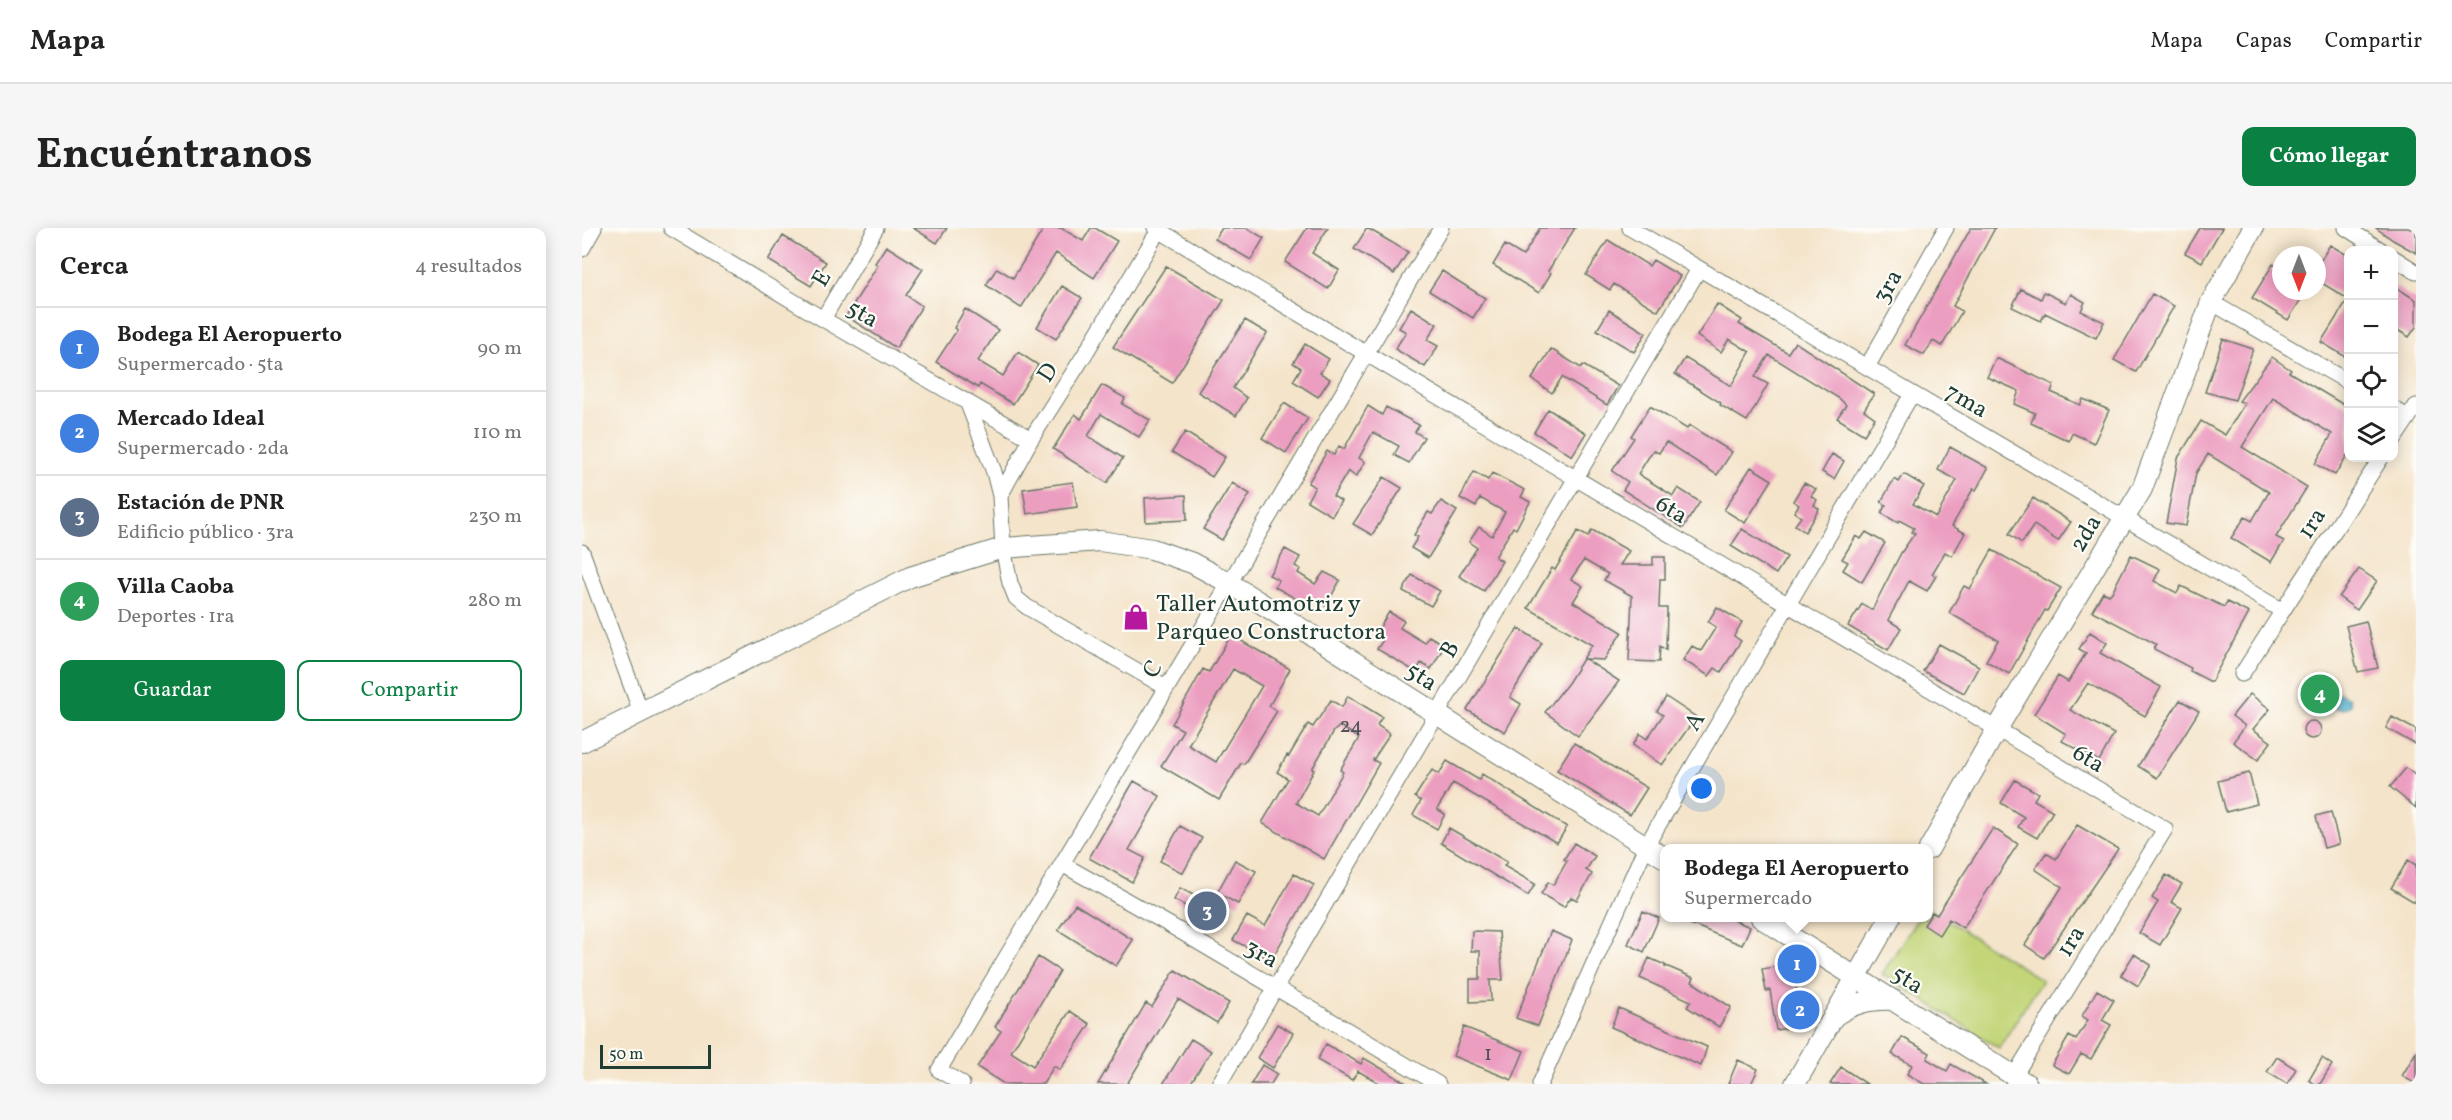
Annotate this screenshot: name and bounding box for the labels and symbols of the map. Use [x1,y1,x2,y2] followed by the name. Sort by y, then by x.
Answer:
[2272,246,2326,300] north arrow
[804,264,841,294] street label: E
[1865,264,1912,310] street label: 3ra
[840,292,884,337] street label: 5ta
[1030,356,1068,390] street label: D
[1938,376,1994,428] street label: 7ma
[1648,488,1694,534] street label: 6ta
[2290,502,2335,546] street label: 1ra
[2062,509,2111,559] street label: 2da
[1156,588,1386,650] place label: Taller Automotriz y Parqueo Constructora
[1121,602,1151,632] shop icon: Taller Automotriz y Parqueo Constructora
[1432,635,1469,665] street label: B
[1135,655,1172,686] street label: C
[1398,655,1444,701] street label: 5ta
[2300,672,2340,716] pin: 4
[1677,706,1715,738] street label: A
[1339,712,1363,741] house number: 24
[2065,737,2111,783] street label: 6ta
[1687,774,1716,803] your location
[1188,888,1226,934] pin: 3
[2049,920,2094,964] street label: 1ra
[1238,931,1284,978] street label: 3ra
[1778,942,1816,986] pin: 1
[1884,958,1929,1004] street label: 5ta
[1780,988,1820,1032] pin: 2
[1484,1040,1492,1069] house number: 1
[600,1042,711,1070] scale bar

